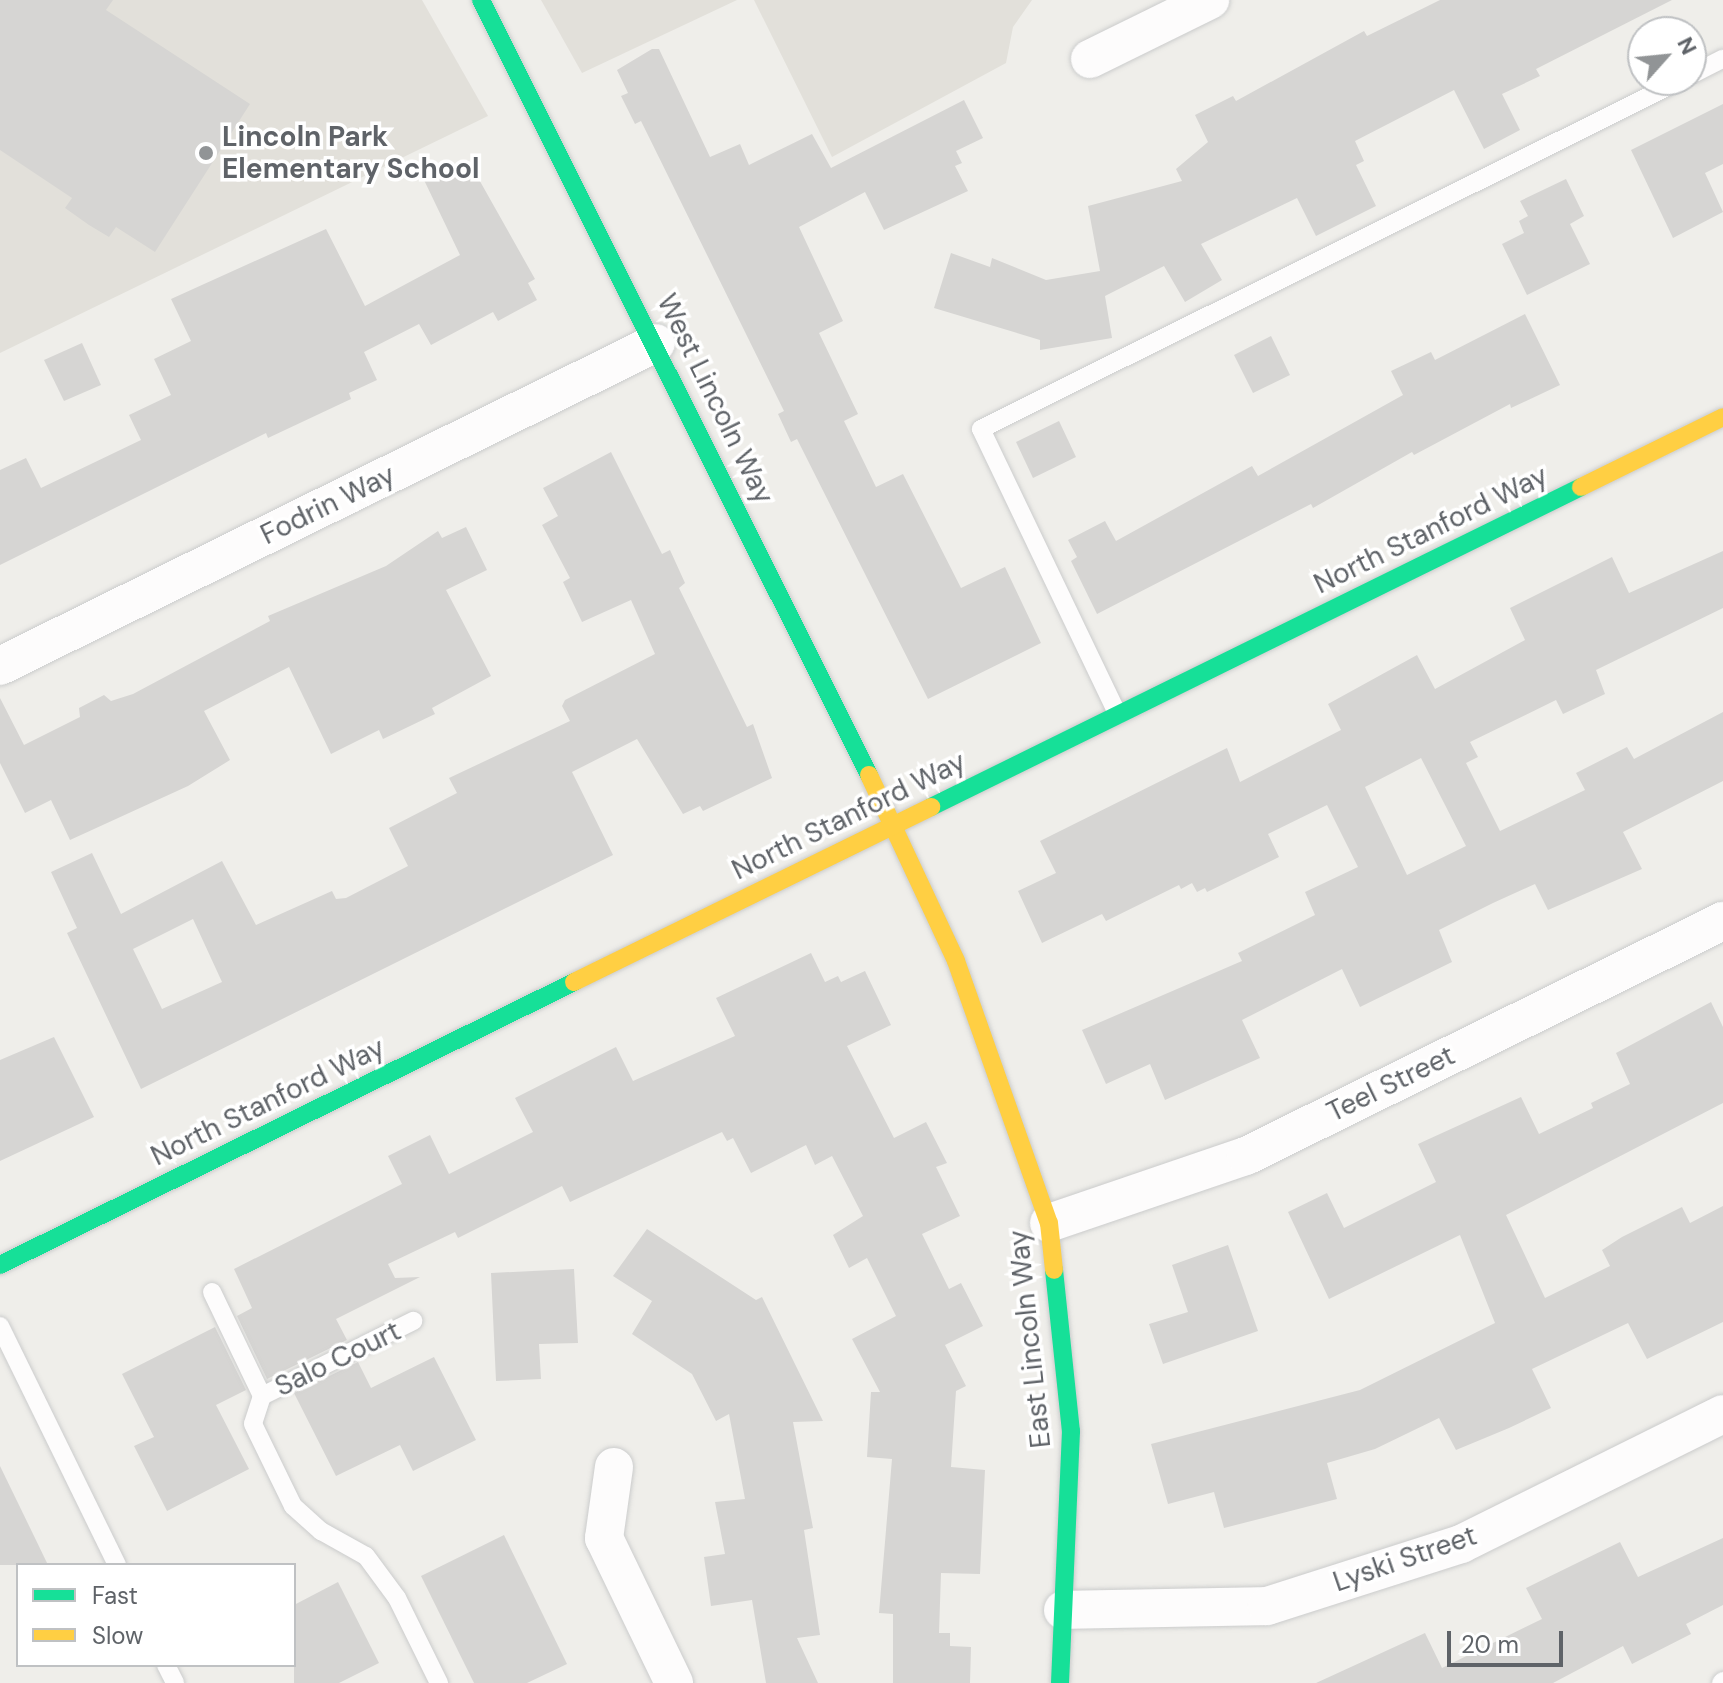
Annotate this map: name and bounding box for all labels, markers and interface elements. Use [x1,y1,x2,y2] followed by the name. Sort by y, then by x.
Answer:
[1627,16,1707,96] north arrow
[1670,32,1704,60] text: N
[222,120,479,186] place label: Lincoln Park Elementary School
[197,144,215,162] marker: Lincoln Park Elementary School
[650,289,780,509] street label: West Lincoln Way
[255,458,401,552] street label: Fodrin Way
[1309,459,1553,601] street label: North Stanford Way
[727,745,971,887] street label: North Stanford Way
[146,1031,390,1173] street label: North Stanford Way
[1322,1039,1460,1129] street label: Teel Street
[1002,1228,1058,1450] street label: East Lincoln Way
[270,1314,406,1404] street label: Salo Court
[1329,1519,1481,1599] street label: Lyski Street
[16,1563,296,1667] legend
[92,1580,138,1611] text: Fast
[1451,1615,1567,1665] scale bar
[92,1620,143,1651] text: Slow
[1461,1629,1519,1660] text: 20 m

